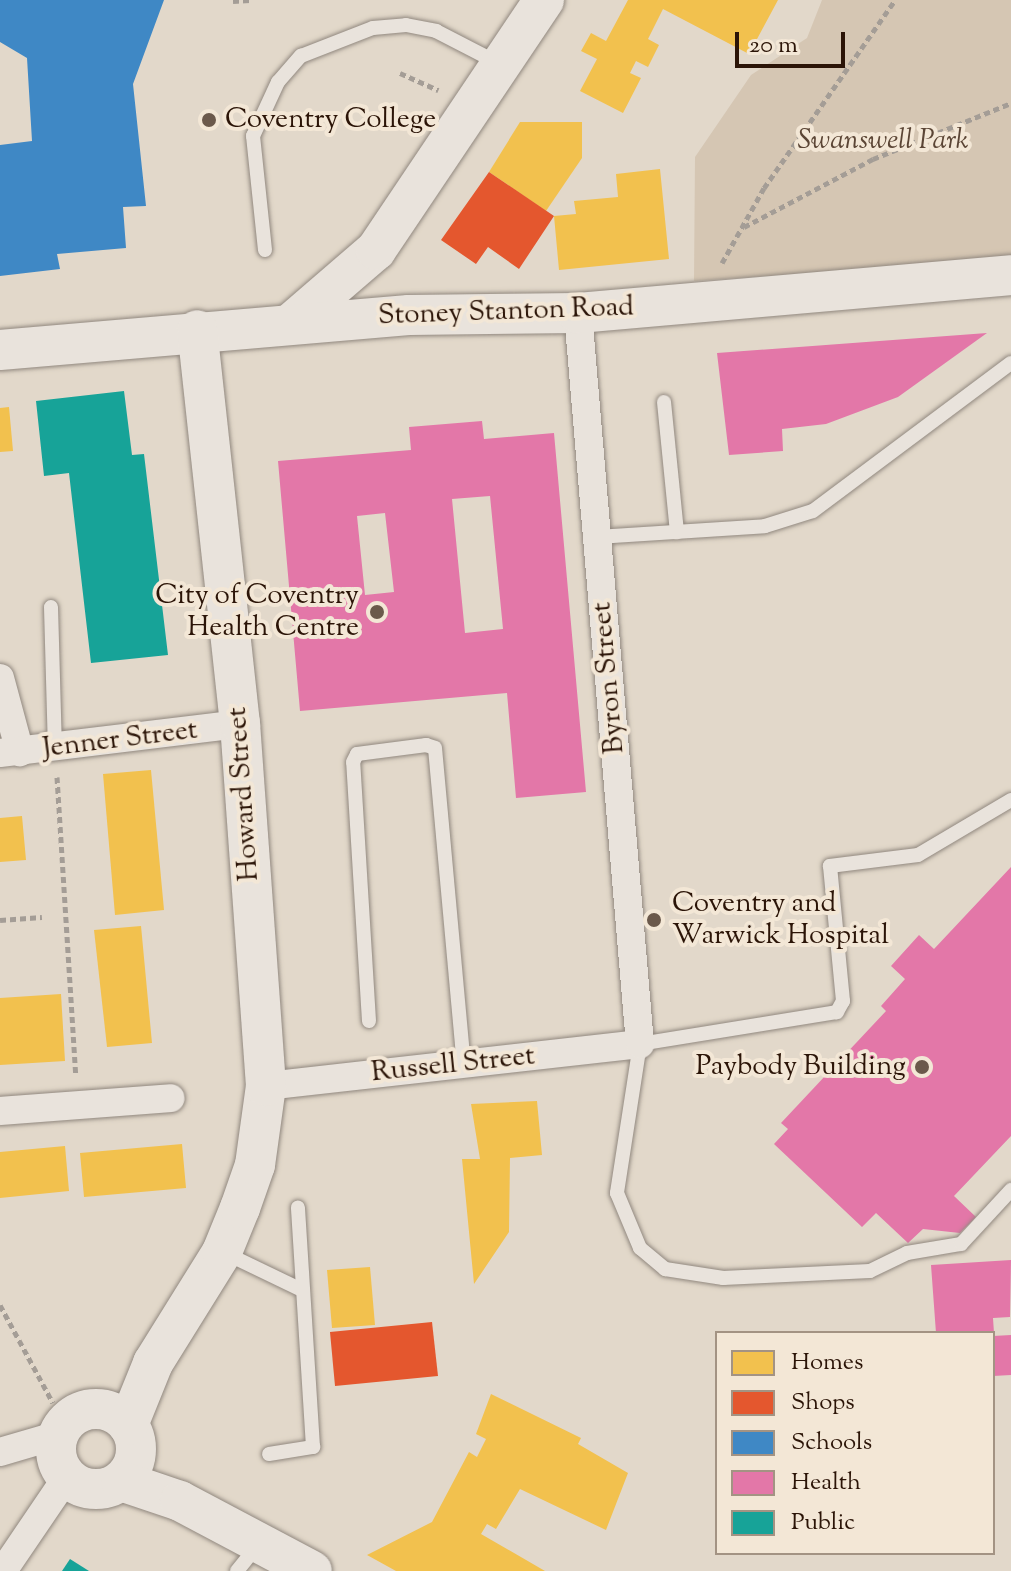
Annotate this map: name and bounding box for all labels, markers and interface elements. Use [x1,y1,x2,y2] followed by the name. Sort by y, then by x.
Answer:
[739,16,849,66] scale bar
[749,29,798,63] text: 20 m
[225,103,436,137] place label: Coventry College
[200,111,218,129] marker: Coventry College
[798,124,968,158] park label: Swanswell Park
[377,291,635,333] street label: Stoney Stanton Road
[155,579,359,645] place label: City of Coventry Health Centre
[366,601,388,623] marker: City of Coventry Health Centre
[586,601,632,755] street label: Byron Street
[221,706,267,882] street label: Howard Street
[41,714,199,766] street label: Jenner Street
[672,887,889,953] place label: Coventry and Warwick Hospital
[643,909,665,931] marker: Coventry and Warwick Hospital
[370,1040,536,1090] street label: Russell Street
[695,1050,906,1084] place label: Paybody Building
[913,1058,931,1076] marker: Paybody Building
[715,1331,995,1555] legend
[791,1346,863,1380] text: Homes
[791,1386,855,1420] text: Shops
[791,1426,872,1460] text: Schools
[791,1466,861,1500] text: Health
[791,1506,855,1540] text: Public

